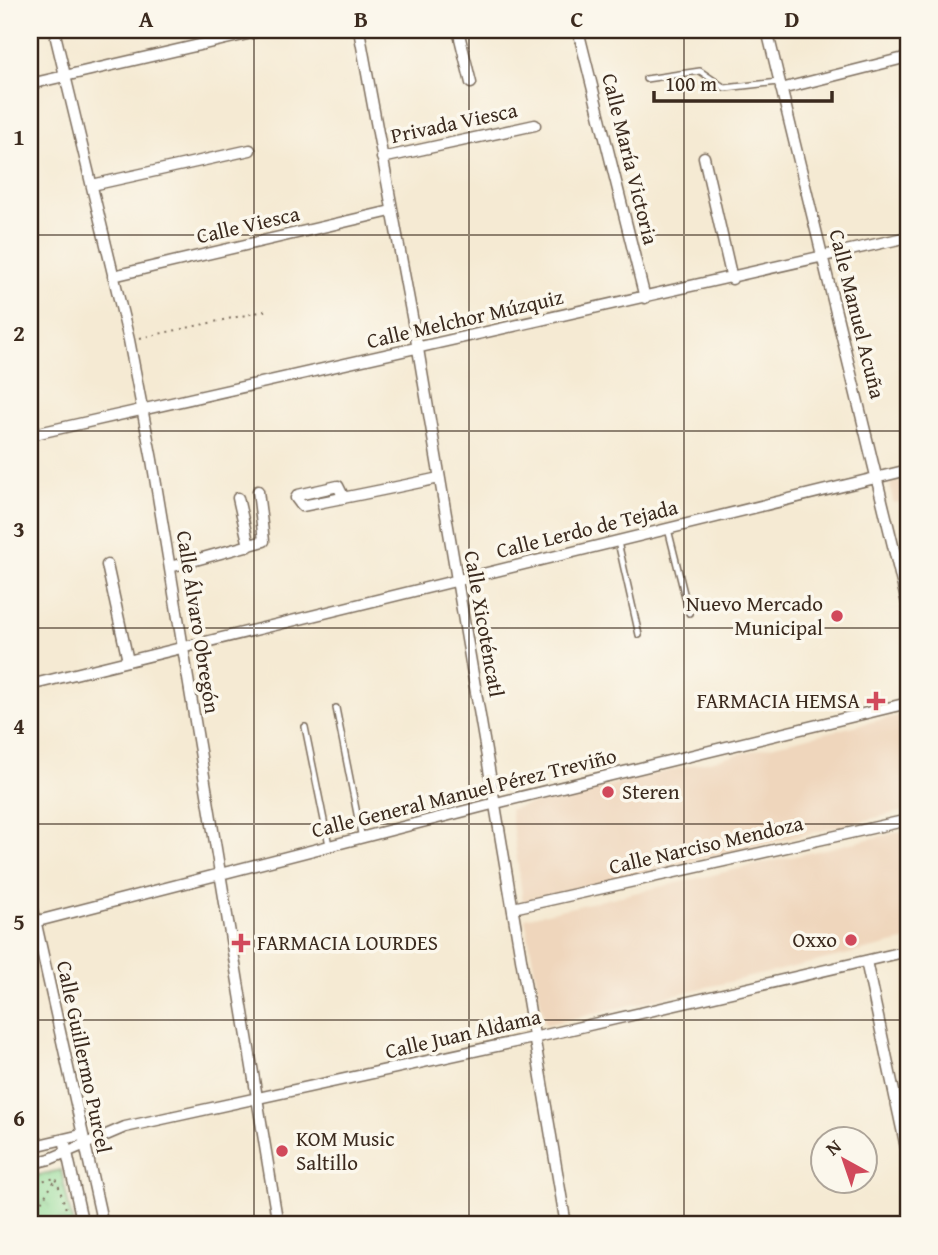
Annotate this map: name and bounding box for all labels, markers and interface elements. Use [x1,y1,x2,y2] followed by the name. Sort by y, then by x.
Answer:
[139,2,154,35] text: A
[354,2,368,35] text: B
[570,2,584,35] text: C
[785,2,800,35] text: D
[654,60,833,104] scale bar
[665,68,717,99] text: 100 m
[594,70,667,248] street label: Calle María Victoria
[388,94,520,151] street label: Privada Viesca
[13,120,25,153] text: 1
[193,198,302,251] street label: Calle Viesca
[821,226,894,402] street label: Calle Manuel Acuña
[364,281,566,356] street label: Calle Melchor Múzquiz
[13,316,25,349] text: 2
[493,491,681,566] street label: Calle Lerdo de Tejada
[13,512,25,545] text: 3
[169,528,228,716] street label: Calle Álvaro Obregón
[456,548,513,700] street label: Calle Xicoténcatl
[686,588,823,643] place label: Nuevo Mercado Municipal
[829,608,845,624] marker: Nuevo Mercado Municipal
[697,685,860,716] place label: FARMACIA HEMSA
[866,691,886,711] marker: FARMACIA HEMSA
[13,709,25,742] text: 4
[308,740,619,845] street label: Calle General Manuel Pérez Treviño
[622,776,680,807] place label: Steren
[600,784,616,800] marker: Steren
[606,807,806,882] street label: Calle Narciso Mendoza
[13,905,25,938] text: 5
[793,924,837,955] place label: Oxxo
[257,927,438,958] place label: FARMACIA LOURDES
[843,932,859,948] marker: Oxxo
[231,933,251,953] marker: FARMACIA LOURDES
[49,958,120,1156] street label: Calle Guillermo Purcel
[382,1001,544,1066] street label: Calle Juan Aldama
[13,1101,25,1134] text: 6
[296,1123,395,1178] place label: KOM Music Saltillo
[808,1126,878,1196] north arrow
[819,1132,847,1162] text: N
[274,1143,290,1159] marker: KOM Music Saltillo

